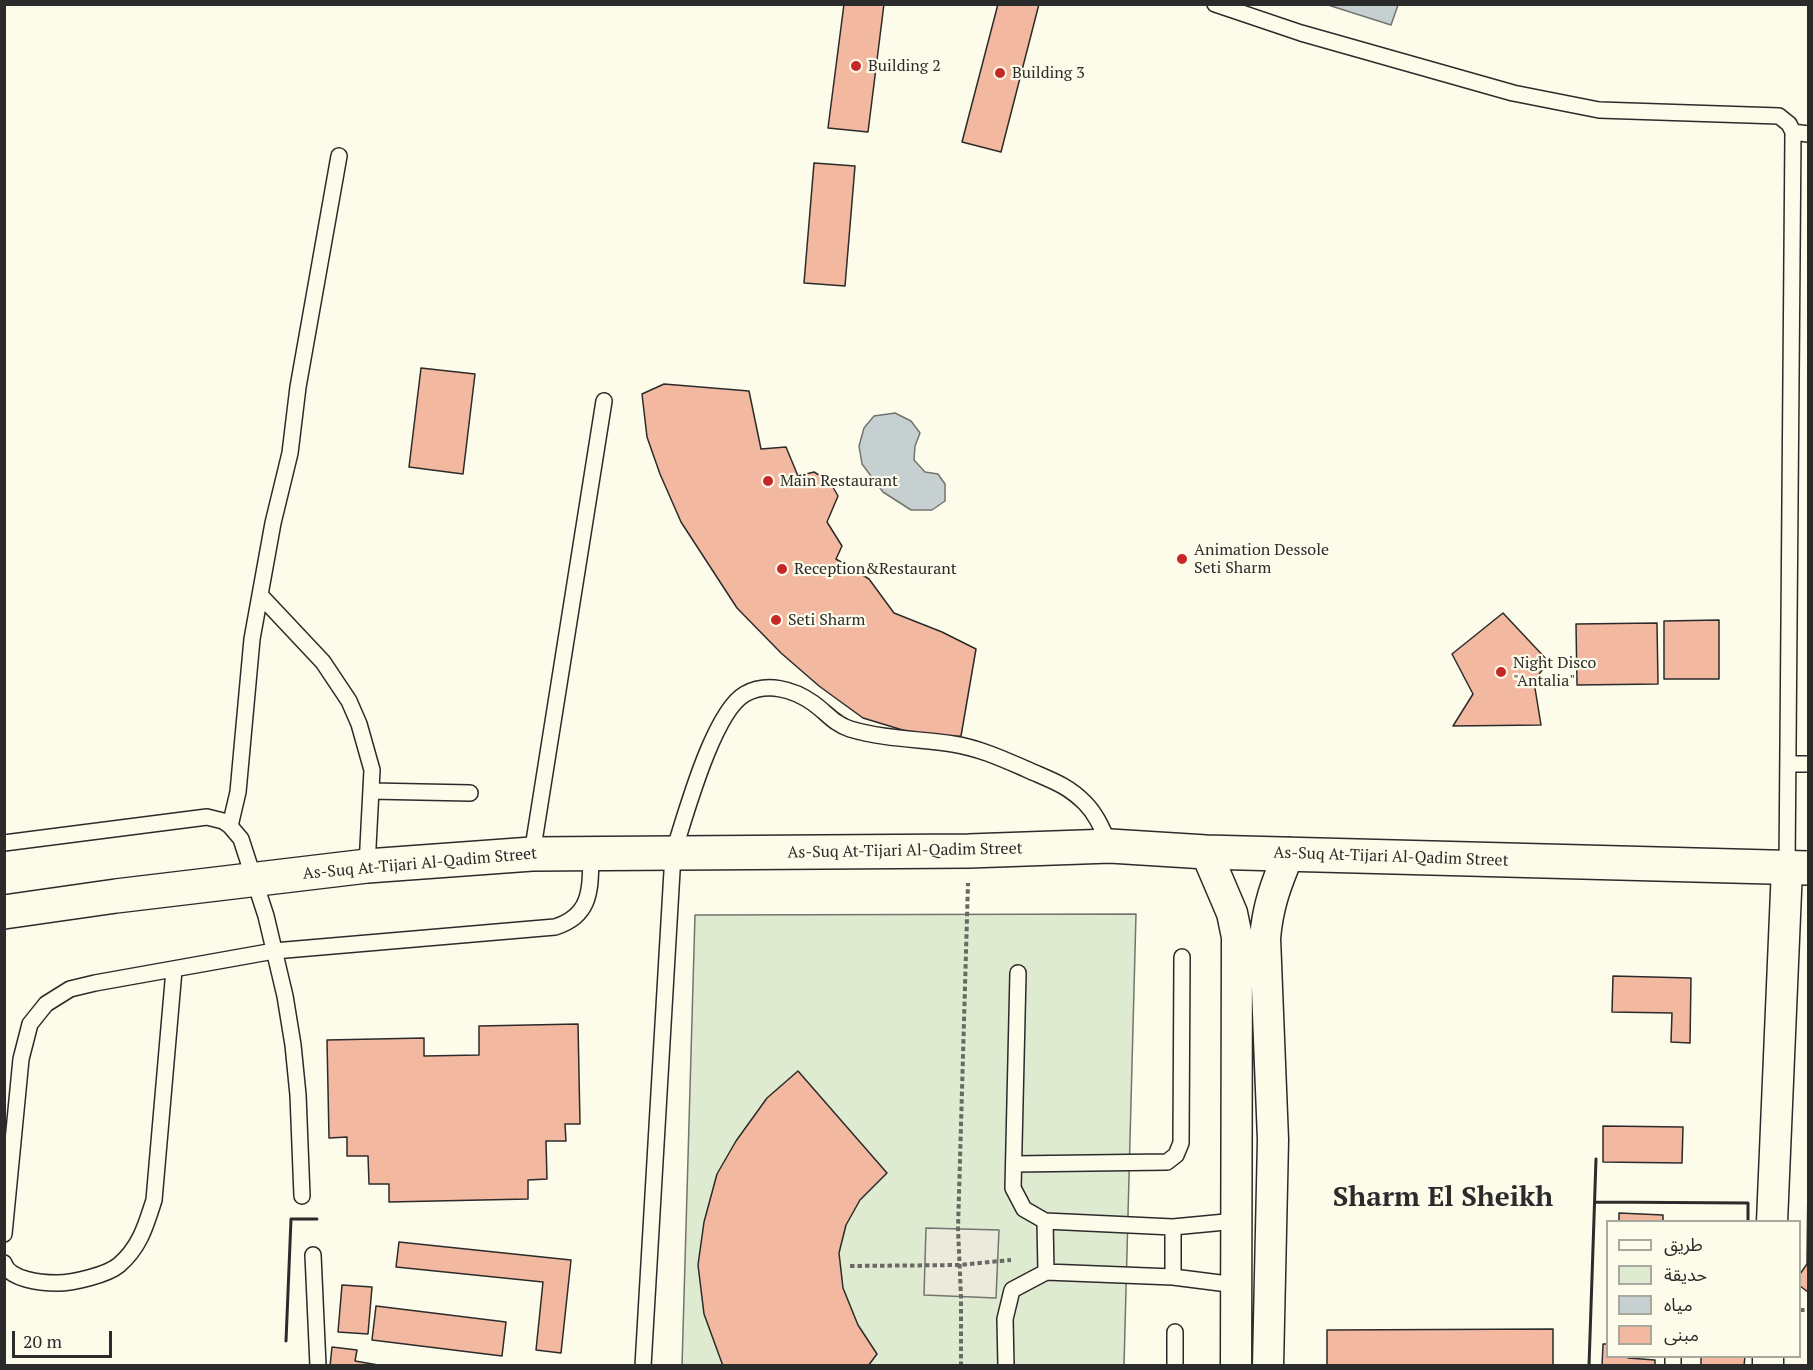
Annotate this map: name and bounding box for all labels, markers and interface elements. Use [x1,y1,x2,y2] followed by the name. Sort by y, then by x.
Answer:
[868,56,941,76] place label: Building 2
[849,59,863,73] marker: Building 2
[1012,63,1085,83] place label: Building 3
[993,66,1007,80] marker: Building 3
[780,471,898,491] place label: Main Restaurant
[761,474,775,488] marker: Main Restaurant
[1194,540,1329,578] place label: Animation Dessole Seti Sharm
[1175,552,1189,566] marker: Animation Dessole Seti Sharm
[794,559,957,579] place label: Reception&Restaurant
[775,562,789,576] marker: Reception&Restaurant
[788,610,865,630] place label: Seti Sharm
[769,613,783,627] marker: Seti Sharm
[1513,653,1596,691] place label: Night Disco "Antalia"
[1494,665,1508,679] marker: Night Disco "Antalia"
[787,839,1023,863] street label: As-Suq At-Tijari Al-Qadim Street
[1273,843,1509,871] street label: As-Suq At-Tijari Al-Qadim Street
[302,844,538,884] street label: As-Suq At-Tijari Al-Qadim Street
[1333,1181,1553,1215] district label: Sharm El Sheikh
[1606,1220,1801,1358] legend
[1664,1232,1703,1256] text: طريق
[1664,1262,1707,1286] text: حديقة
[1664,1292,1693,1316] text: مياه
[15,1319,116,1357] scale bar
[1664,1322,1699,1346] text: مبنى
[23,1329,62,1353] text: 20 m

